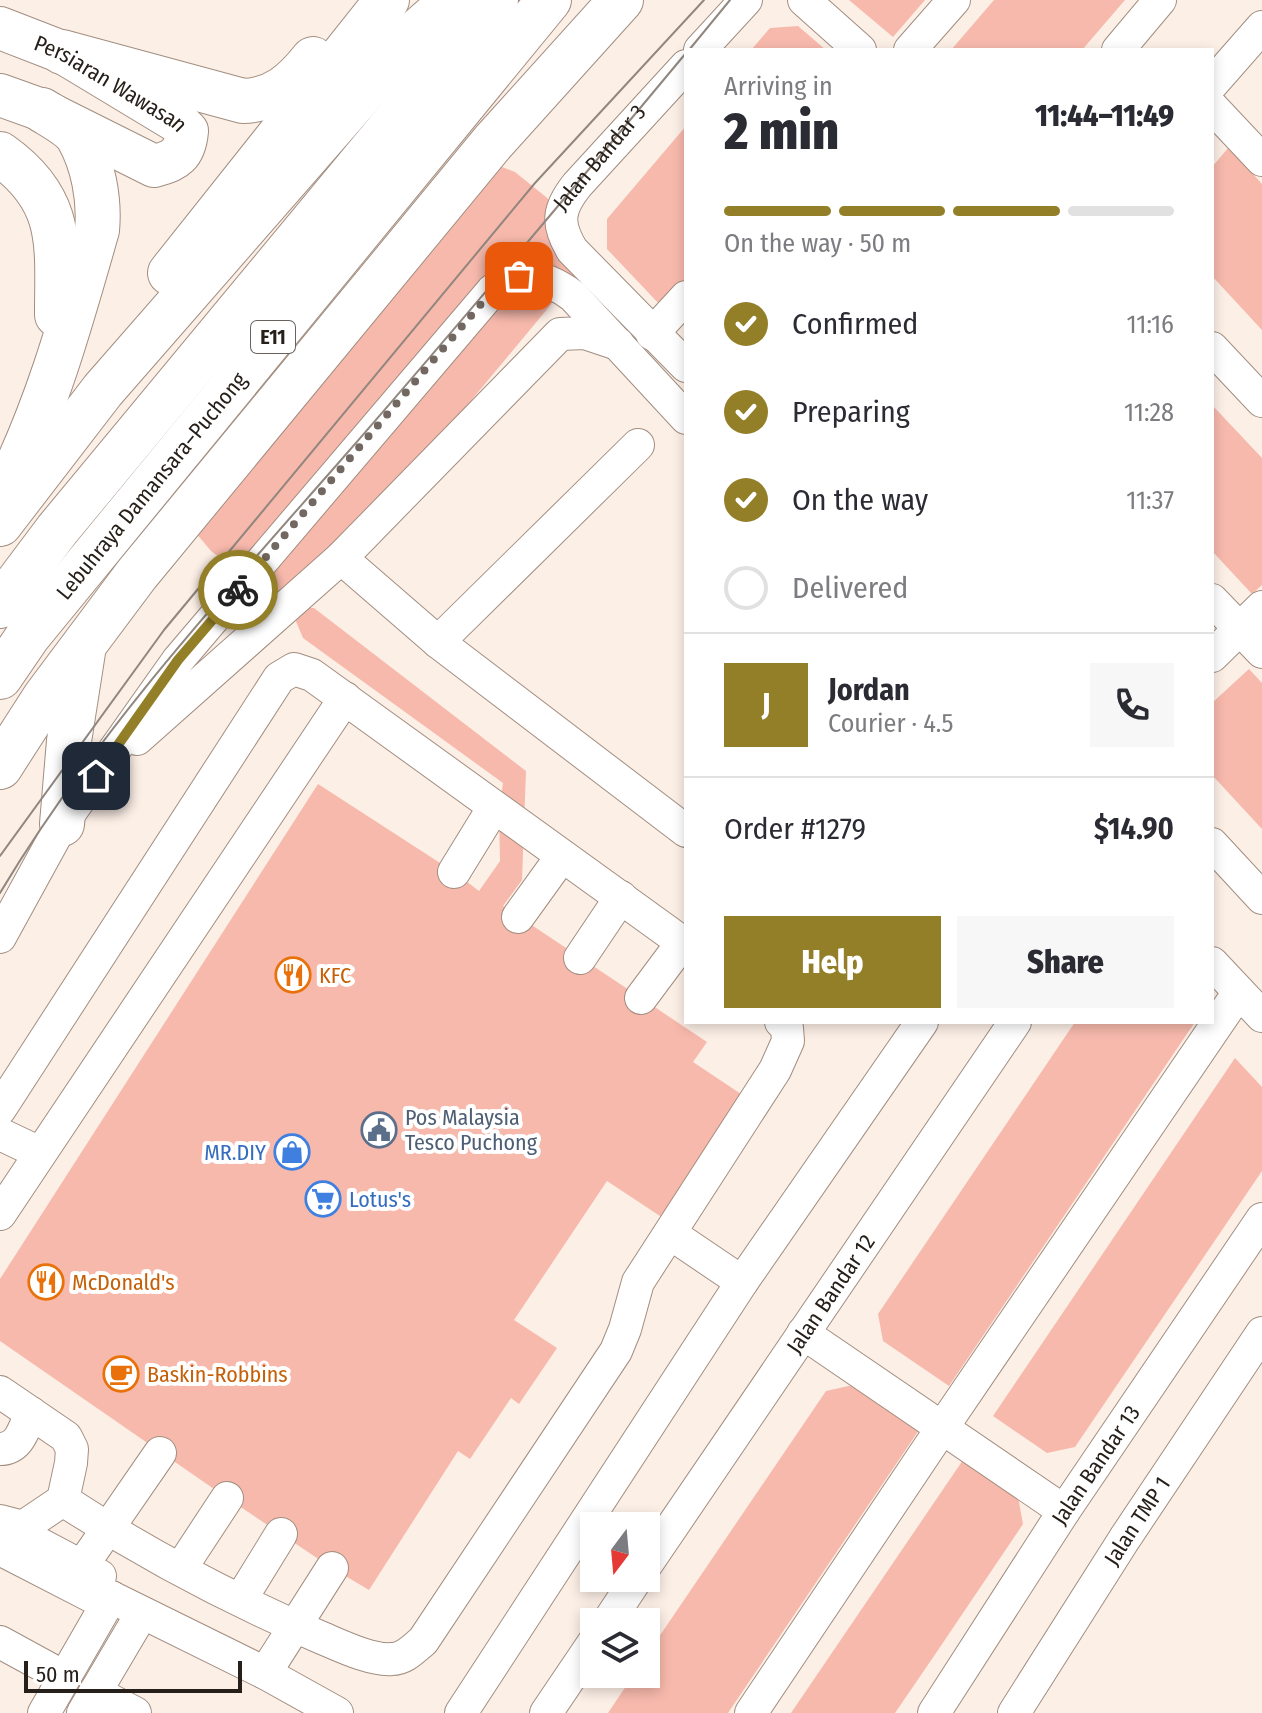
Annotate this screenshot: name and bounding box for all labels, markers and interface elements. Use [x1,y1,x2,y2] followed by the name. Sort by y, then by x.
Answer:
[30,29,193,137] street label: Persiaran Wawasan
[724,71,833,102] text: Arriving in
[1035,98,1174,134] text: 11:44–11:49
[547,99,651,215] street label: Jalan Bandar 3
[724,100,839,163] text: 2 min
[724,228,911,259] text: On the way · 50 m
[485,242,553,310] pin
[497,254,541,298] icon: bag
[724,302,768,346] icon: check
[792,306,918,342] text: Confirmed
[1127,309,1174,340] text: 11:16
[251,321,295,353] road number: E11
[50,366,253,605] street label: Lebuhraya Damansara–Puchong
[724,390,768,434] icon: check
[792,394,910,430] text: Preparing
[1124,397,1174,428] text: 11:28
[724,478,768,522] icon: check
[792,482,928,518] text: On the way
[1126,485,1174,516] text: 11:37
[198,550,278,630] courier
[216,568,260,612] icon: bike
[792,570,908,606] text: Delivered
[1090,663,1174,747] button: phone
[828,672,910,708] text: Jordan
[762,687,770,723] text: J
[828,708,954,739] text: Courier · 4.5
[62,742,130,810] pin
[74,754,118,798] icon: home
[724,811,866,847] text: Order #1279
[1094,811,1174,847] text: $14.90
[724,916,941,1008] button: Help
[957,916,1174,1008] button: Share
[274,956,312,994] restaurant icon: KFC
[319,962,351,989] place label: KFC
[405,1104,538,1156] place label: Pos Malaysia Tesco Puchong
[360,1111,398,1149] public building icon: Pos Malaysia Tesco Puchong
[273,1133,311,1171] shop icon: MR.DIY
[204,1139,266,1166] place label: MR.DIY
[304,1180,342,1218] supermarket icon: Lotus's
[349,1186,411,1213] place label: Lotus's
[780,1229,880,1358] street label: Jalan Bandar 12
[27,1263,65,1301] restaurant icon: McDonald's
[72,1269,175,1296] place label: McDonald's
[102,1355,140,1393] cafe icon: Baskin-Robbins
[147,1361,288,1388] place label: Baskin-Robbins
[1045,1400,1145,1530] street label: Jalan Bandar 13
[1098,1471,1176,1570] street label: Jalan TMP 1
[580,1512,660,1592] north arrow
[580,1512,660,1688] map controls
[580,1608,660,1688] button: layers
[24,1657,242,1693] scale bar
[36,1661,80,1688] text: 50 m

